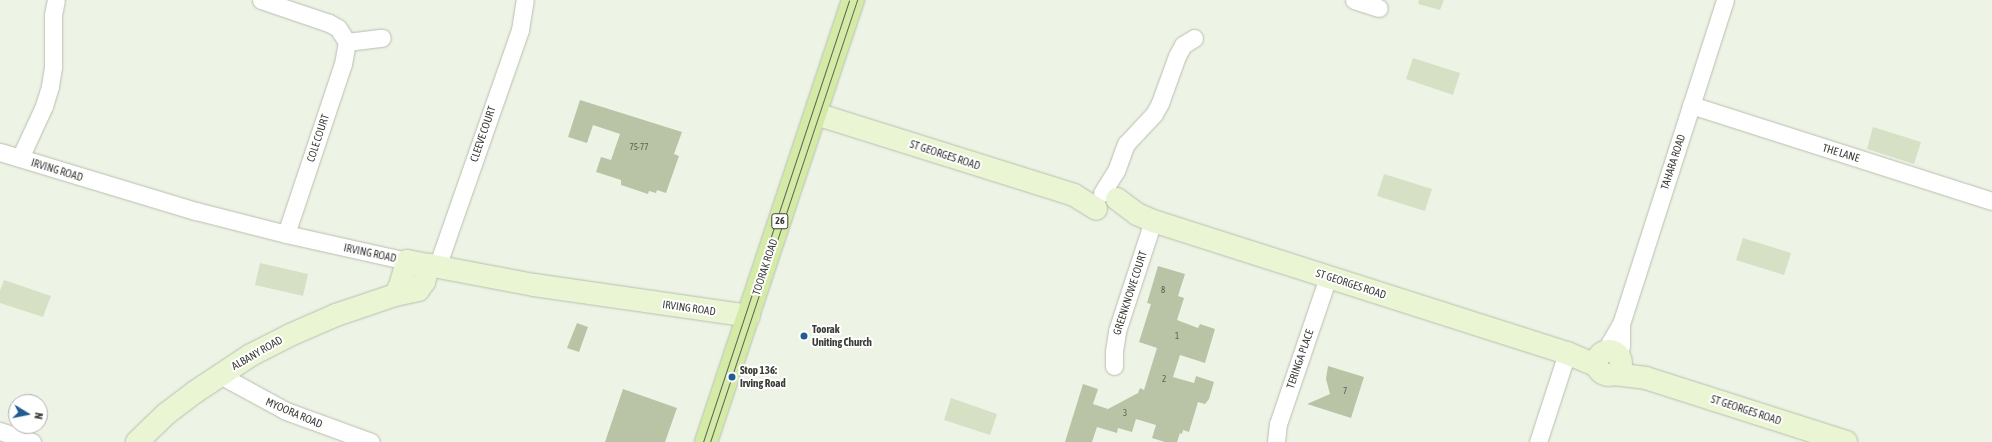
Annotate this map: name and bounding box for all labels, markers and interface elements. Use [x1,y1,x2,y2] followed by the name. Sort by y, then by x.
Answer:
[467,104,499,164] street label: CLEEVE COURT
[304,112,332,164] street label: COLE COURT
[1658,133,1688,191] street label: TAHARA ROAD
[908,137,982,173] street label: ST GEORGES ROAD
[1821,141,1861,165] street label: THE LANE
[629,142,649,152] house number: 75-77
[29,156,85,184] street label: IRVING ROAD
[771,213,789,229] road number: 26
[750,237,780,297] street label: TOORAK ROAD
[342,241,398,265] street label: IRVING ROAD
[1110,249,1150,337] street label: GREENKNOWE COURT
[1314,266,1388,302] street label: ST GEORGES ROAD
[1161,285,1165,295] house number: 8
[662,298,716,318] street label: IRVING ROAD
[812,323,872,349] place label: Toorak Uniting Church
[1284,328,1316,390] street label: TERINGA PLACE
[799,331,809,341] marker: Toorak Uniting Church
[1175,331,1179,341] house number: 1
[229,333,285,373] street label: ALBANY ROAD
[740,364,786,390] place label: Stop 136: Irving Road
[727,372,737,382] marker: Stop 136: Irving Road
[1162,374,1166,384] house number: 2
[1343,386,1347,396] house number: 7
[1709,392,1783,428] street label: ST GEORGES ROAD
[8,394,48,434] north arrow
[264,395,324,431] street label: MYOORA ROAD
[1123,408,1127,418] house number: 3
[32,412,45,420] text: N

